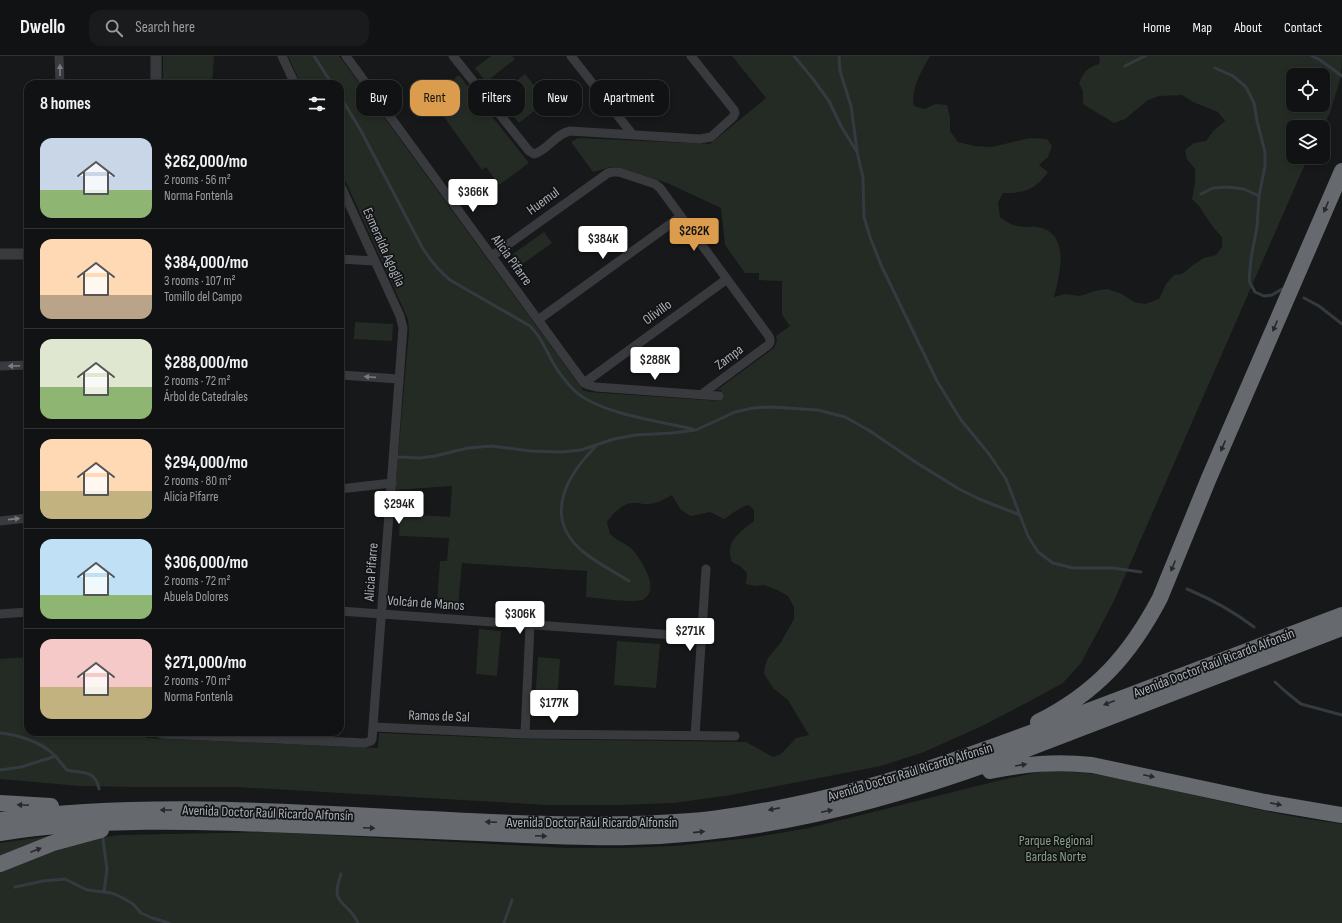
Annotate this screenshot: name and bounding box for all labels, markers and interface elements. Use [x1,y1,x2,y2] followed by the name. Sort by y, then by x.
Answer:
[89,10,369,46] search box
[20,16,65,39] text: Dwello
[103,17,125,39] icon: search
[135,18,195,37] text: Search here
[1143,19,1171,36] text: Home
[1193,19,1212,36] text: Map
[1234,19,1262,36] text: About
[1284,19,1322,36] text: Contact
[56,64,63,76] one-way arrow
[1286,68,1330,164] map controls
[1286,68,1330,112] button: locate
[356,80,402,116] chip: Buy
[410,80,460,116] chip: Rent
[468,80,525,116] chip: Filters
[533,80,582,116] chip: New
[590,80,669,116] chip: Apartment
[306,93,328,115] icon: filters
[40,94,91,114] text: 8 homes
[1286,120,1330,164] button: layers
[164,152,248,172] text: $262,000/mo
[72,154,120,202] icon: home
[164,172,231,188] text: 2 rooms · 56 m²
[445,179,501,213] pin: $366K
[457,184,489,200] text: $366K
[523,184,563,218] street label: Huemul
[164,188,233,204] text: Norma Fontenla
[1323,201,1330,213] one-way arrow
[359,205,409,289] street label: Esmeralda Agoglia
[666,218,722,252] pin: $262K
[679,223,709,239] text: $262K
[575,226,631,260] pin: $384K
[487,230,536,289] street label: Alicia Pifarre
[587,231,619,247] text: $384K
[164,253,248,273] text: $384,000/mo
[72,255,120,303] icon: home
[164,273,236,289] text: 3 rooms · 107 m²
[164,289,242,305] text: Tomillo del Campo
[639,296,675,328] street label: Olivillo
[1271,321,1277,333] one-way arrow
[711,341,747,373] street label: Zampa
[627,347,683,381] pin: $288K
[639,352,671,368] text: $288K
[164,353,248,373] text: $288,000/mo
[72,355,120,403] icon: home
[7,363,20,369] one-way arrow
[164,373,230,389] text: 2 rooms · 72 m²
[364,373,376,380] one-way arrow
[164,389,248,405] text: Árbol de Catedrales
[1220,440,1226,451] one-way arrow
[164,453,248,473] text: $294,000/mo
[72,455,120,503] icon: home
[164,473,231,489] text: 2 rooms · 80 m²
[164,489,219,505] text: Alicia Pifarre
[371,491,427,525] pin: $294K
[384,496,414,512] text: $294K
[8,516,20,523] one-way arrow
[360,542,382,603] street label: Alicia Pifarre
[164,553,248,573] text: $306,000/mo
[72,555,120,603] icon: home
[1170,560,1176,571] one-way arrow
[164,573,230,589] text: 2 rooms · 72 m²
[164,589,228,605] text: Abuela Dolores
[387,592,465,614] street label: Volcán de Manos
[492,601,548,635] pin: $306K
[504,606,536,622] text: $306K
[662,618,718,652] pin: $271K
[675,623,705,639] text: $271K
[1130,624,1297,702] street label: Avenida Doctor Raúl Ricardo Alfonsín
[164,653,247,673] text: $271,000/mo
[72,655,120,703] icon: home
[164,673,231,689] text: 2 rooms · 70 m²
[164,689,233,705] text: Norma Fontenla
[526,690,582,724] pin: $177K
[539,695,569,711] text: $177K
[1103,701,1115,707] one-way arrow
[408,706,470,726] street label: Ramos de Sal
[825,739,994,805] street label: Avenida Doctor Raúl Ricardo Alfonsín
[1014,762,1027,768] one-way arrow
[1143,774,1155,780] one-way arrow
[17,801,29,808] one-way arrow
[181,801,354,824] street label: Avenida Doctor Raúl Ricardo Alfonsín
[1270,801,1282,807] one-way arrow
[768,806,780,812] one-way arrow
[159,807,172,813] one-way arrow
[821,808,833,814] one-way arrow
[505,814,678,831] street label: Avenida Doctor Raúl Ricardo Alfonsín
[484,819,497,825] one-way arrow
[363,825,375,832] one-way arrow
[693,829,705,836] one-way arrow
[535,832,547,839] one-way arrow
[1019,832,1093,865] park label: Parque Regional Bardas Norte
[31,846,43,852] one-way arrow

